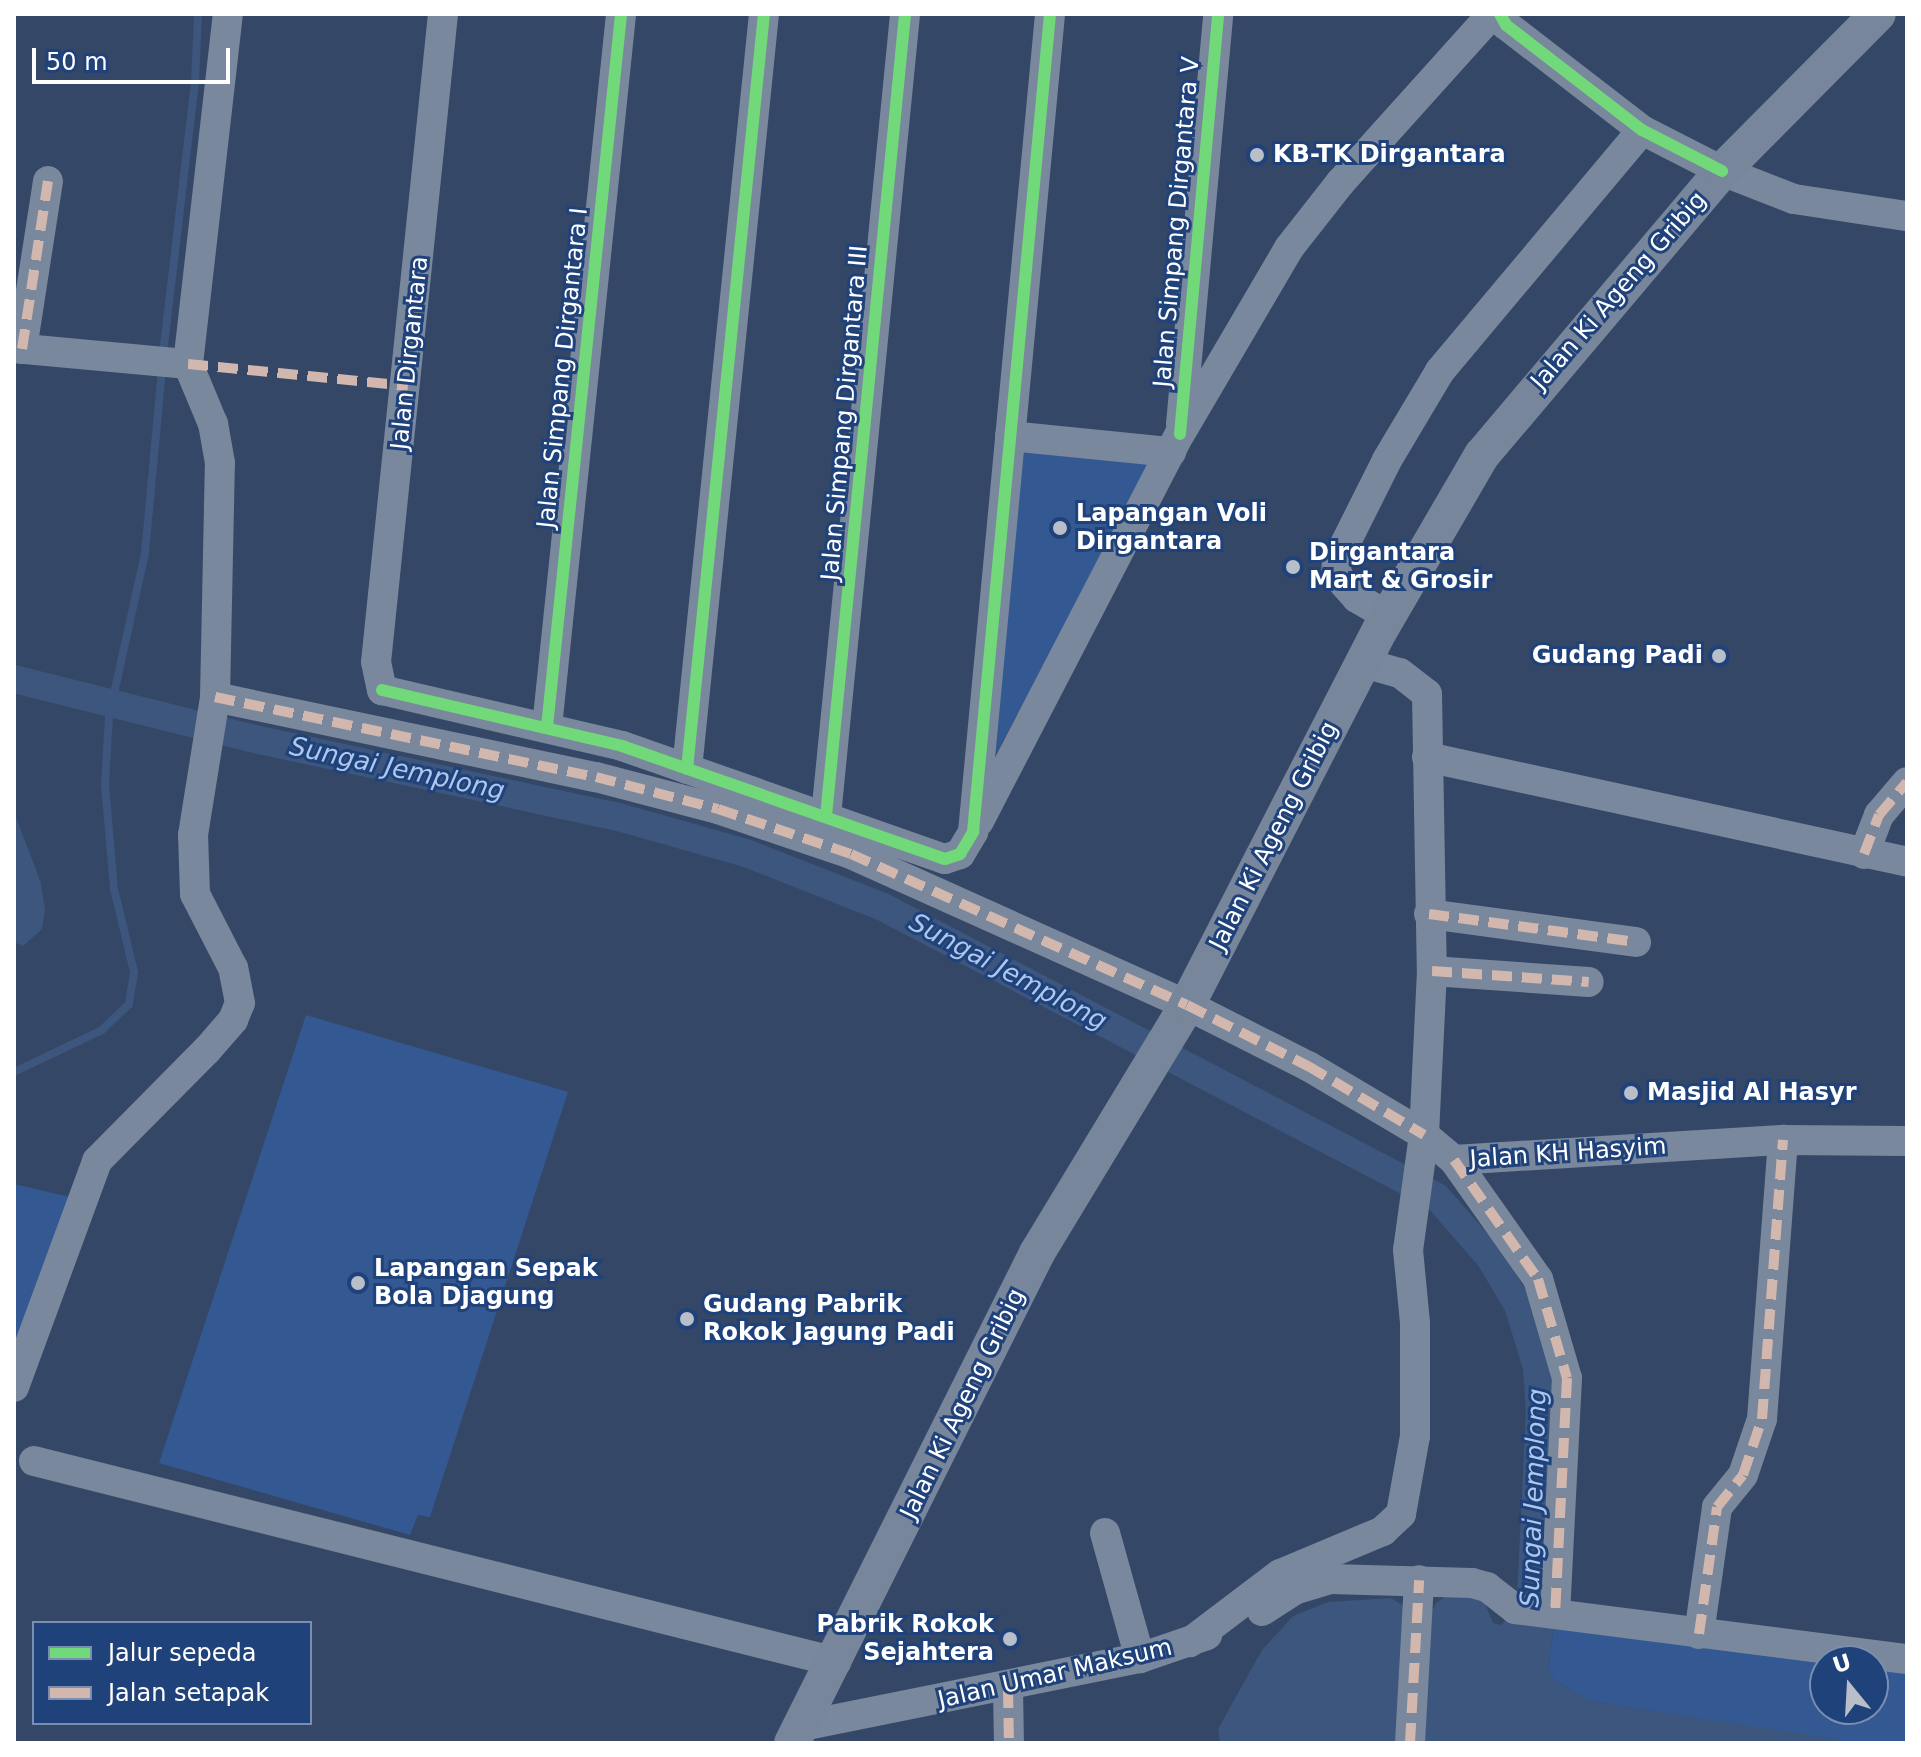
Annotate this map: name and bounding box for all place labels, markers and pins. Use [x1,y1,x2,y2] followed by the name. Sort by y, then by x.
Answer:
[1273,141,1506,169] place label: KB-TK Dirgantara
[1248,146,1266,164] marker: KB-TK Dirgantara
[1076,500,1267,556] place label: Lapangan Voli Dirgantara
[1051,519,1069,537] marker: Lapangan Voli Dirgantara
[1309,539,1492,595] place label: Dirgantara Mart & Grosir
[1284,558,1302,576] marker: Dirgantara Mart & Grosir
[1532,642,1703,670] place label: Gudang Padi
[1710,647,1728,665] marker: Gudang Padi
[1647,1079,1857,1107] place label: Masjid Al Hasyr
[1622,1084,1640,1102] marker: Masjid Al Hasyr
[374,1255,598,1311] place label: Lapangan Sepak Bola Djagung
[349,1274,367,1292] marker: Lapangan Sepak Bola Djagung
[703,1291,955,1347] place label: Gudang Pabrik Rokok Jagung Padi
[678,1310,696,1328] marker: Gudang Pabrik Rokok Jagung Padi
[817,1611,994,1667] place label: Pabrik Rokok Sejahtera
[1001,1630,1019,1648] marker: Pabrik Rokok Sejahtera

